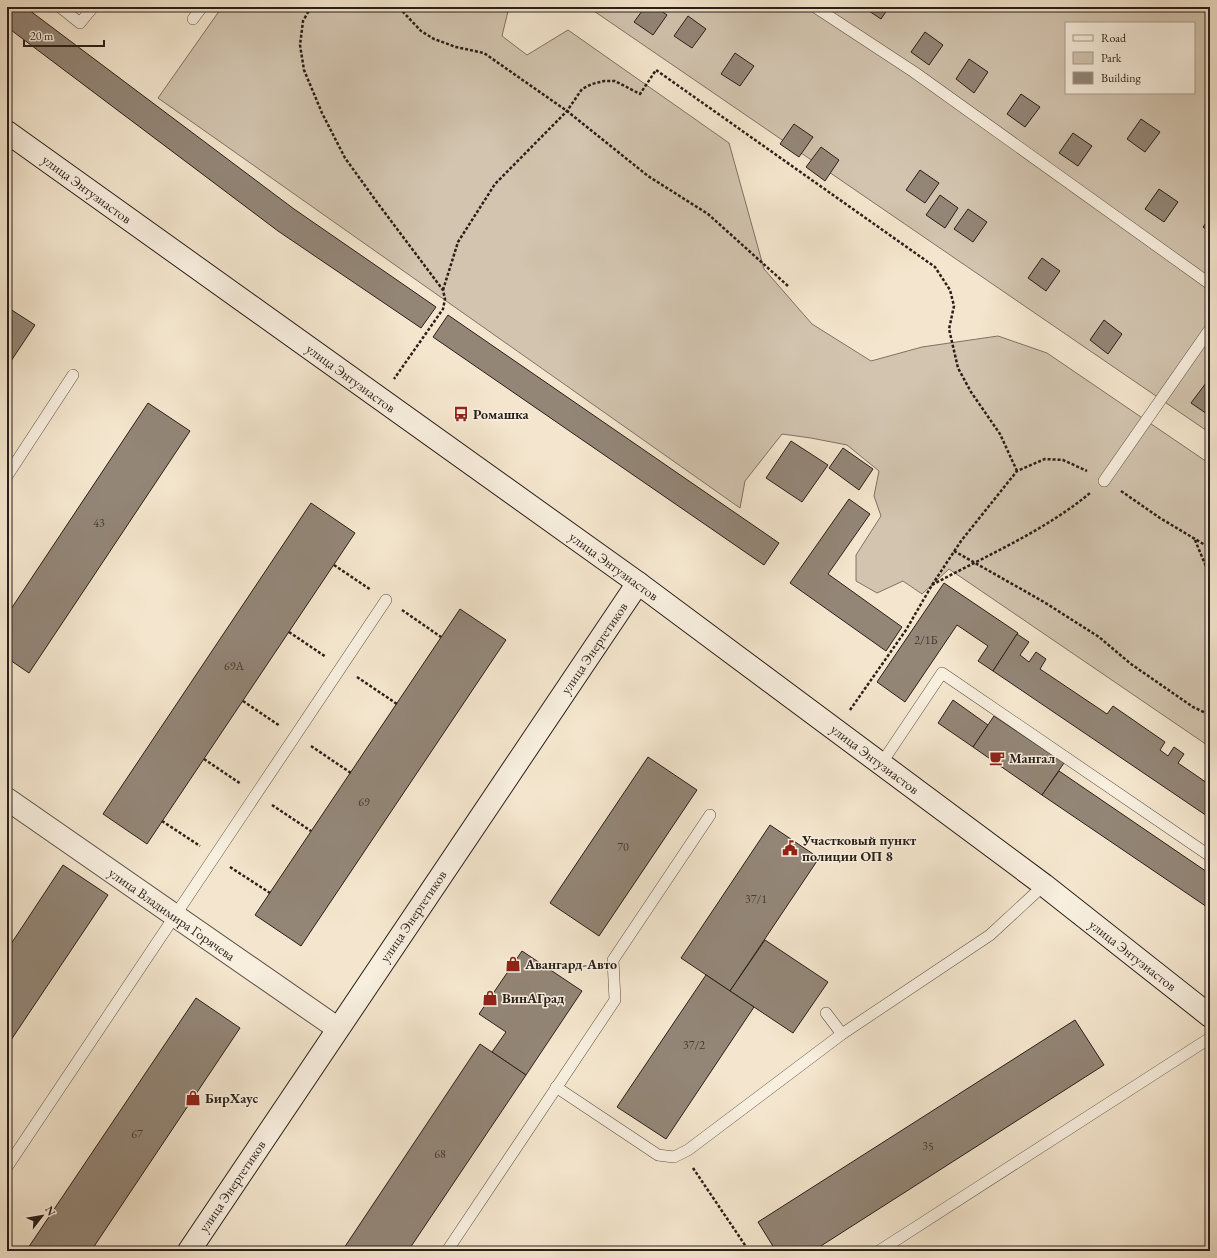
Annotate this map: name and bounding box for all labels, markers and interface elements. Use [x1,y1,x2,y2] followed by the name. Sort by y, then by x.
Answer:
[24,22,104,48] scale bar
[1065,22,1195,94] legend
[30,28,54,44] text: 20 m
[1101,30,1127,46] text: Road
[1101,50,1122,66] text: Park
[1101,70,1142,86] text: Building
[39,151,135,228] street label: улица Энтузиастов
[303,340,399,417] street label: улица Энтузиастов
[452,405,470,423] bus stop icon: Ромашка
[473,405,530,423] place label: Ромашка
[93,515,105,531] house number: 43
[566,528,662,605] street label: улица Энтузиастов
[556,598,632,698] street label: улица Энергетиков
[914,632,938,648] house number: 2/1Б
[224,658,245,674] house number: 69А
[827,720,923,798] street label: улица Энтузиастов
[988,749,1006,767] cafe icon: Мангал
[1009,749,1055,767] place label: Мангал
[358,794,370,810] house number: 69
[801,831,917,865] place label: Участковый пункт полиции ОП 8
[617,839,629,855] house number: 70
[781,839,799,857] public building icon: Участковый пункт полиции ОП 8
[105,863,239,965] street label: улица Владимира Горячева
[375,866,451,966] street label: улица Энергетиков
[745,891,767,907] house number: 37/1
[1086,915,1180,995] street label: улица Энтузиастов
[504,955,522,973] shop icon: Авангард-Авто
[524,955,617,973] place label: Авангард-Авто
[481,989,499,1007] shop icon: ВинАГрад
[502,989,565,1007] place label: ВинАГрад
[683,1037,705,1053] house number: 37/2
[184,1089,202,1107] shop icon: БирХаус
[205,1089,259,1107] place label: БирХаус
[131,1126,143,1142] house number: 67
[194,1136,270,1236] street label: улица Энергетиков
[922,1138,934,1154] house number: 35
[434,1146,446,1162] house number: 68
[22,1196,62,1236] north arrow
[42,1203,59,1218] text: N

